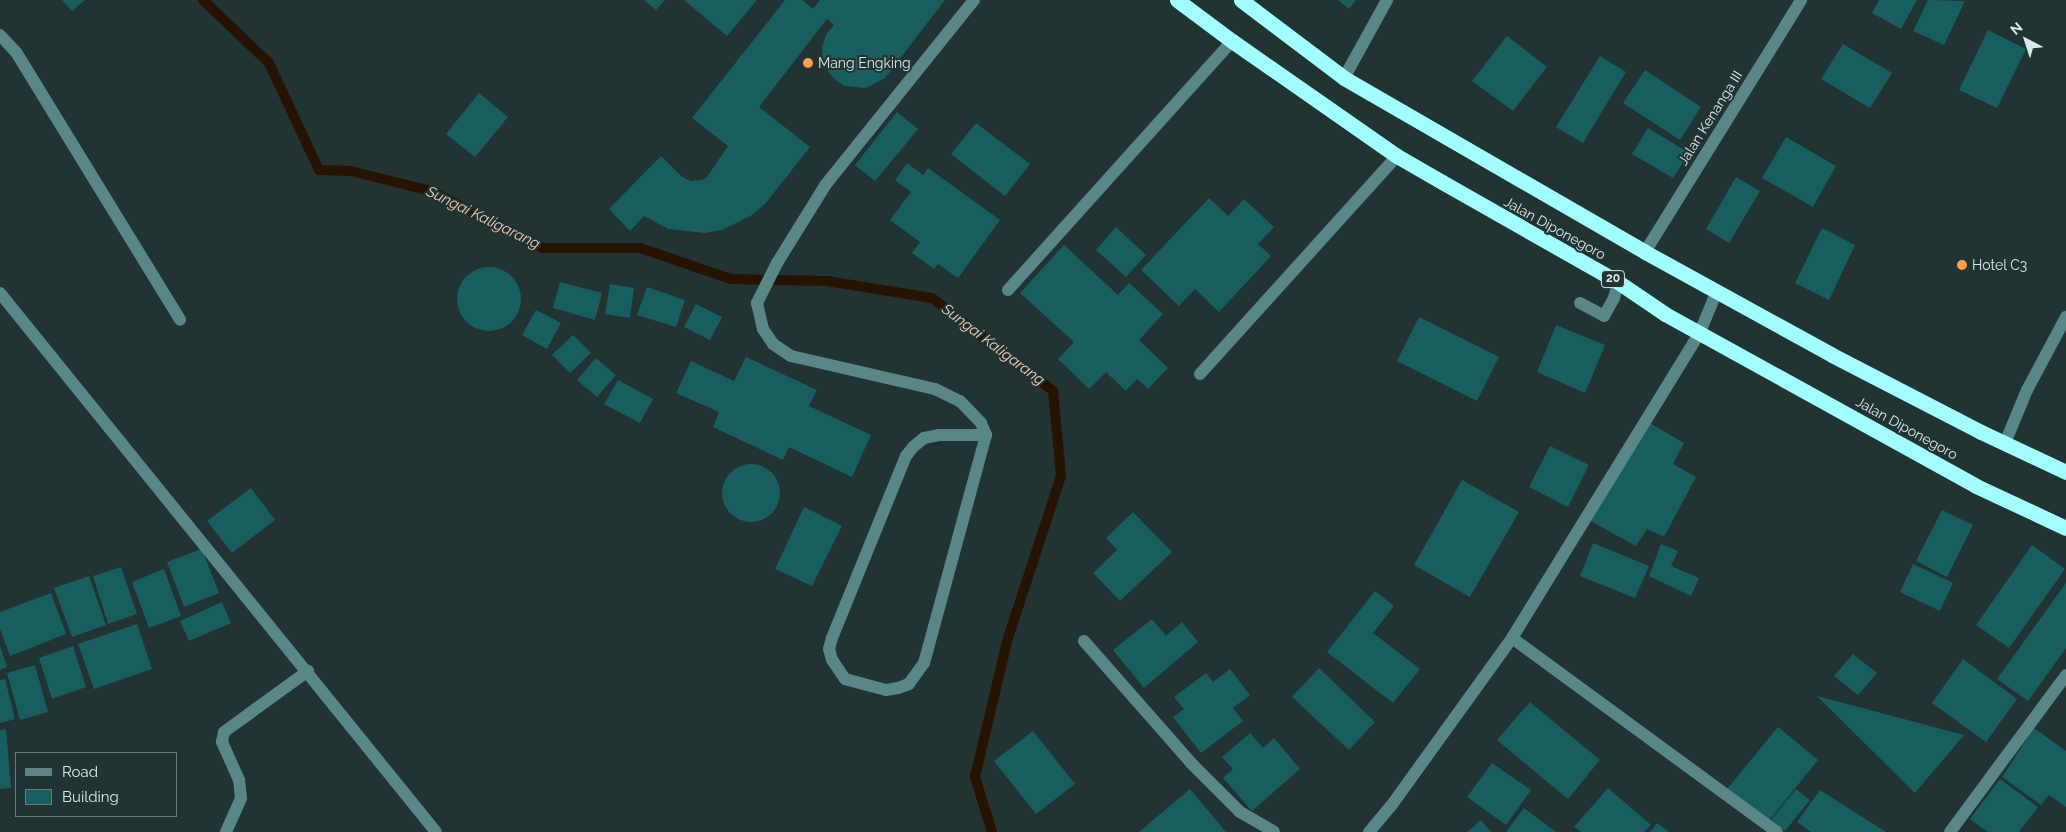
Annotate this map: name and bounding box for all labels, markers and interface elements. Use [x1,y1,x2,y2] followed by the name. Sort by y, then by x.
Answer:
[2001,15,2051,65] north arrow
[2007,19,2026,38] text: N
[818,55,911,71] place label: Mang Engking
[802,57,814,69] marker: Mang Engking
[1674,68,1746,168] street label: Jalan Kenanga III
[423,183,543,253] water label: Sungai Kaligarang
[1501,193,1609,263] street label: Jalan Diponegoro
[1972,257,2028,273] place label: Hotel C3
[1956,259,1968,271] marker: Hotel C3
[1600,270,1626,288] road number: 20
[938,300,1048,390] water label: Sungai Kaligarang
[1853,393,1961,463] street label: Jalan Diponegoro
[15,752,178,817] legend
[62,763,98,781] text: Road
[62,788,119,806] text: Building

